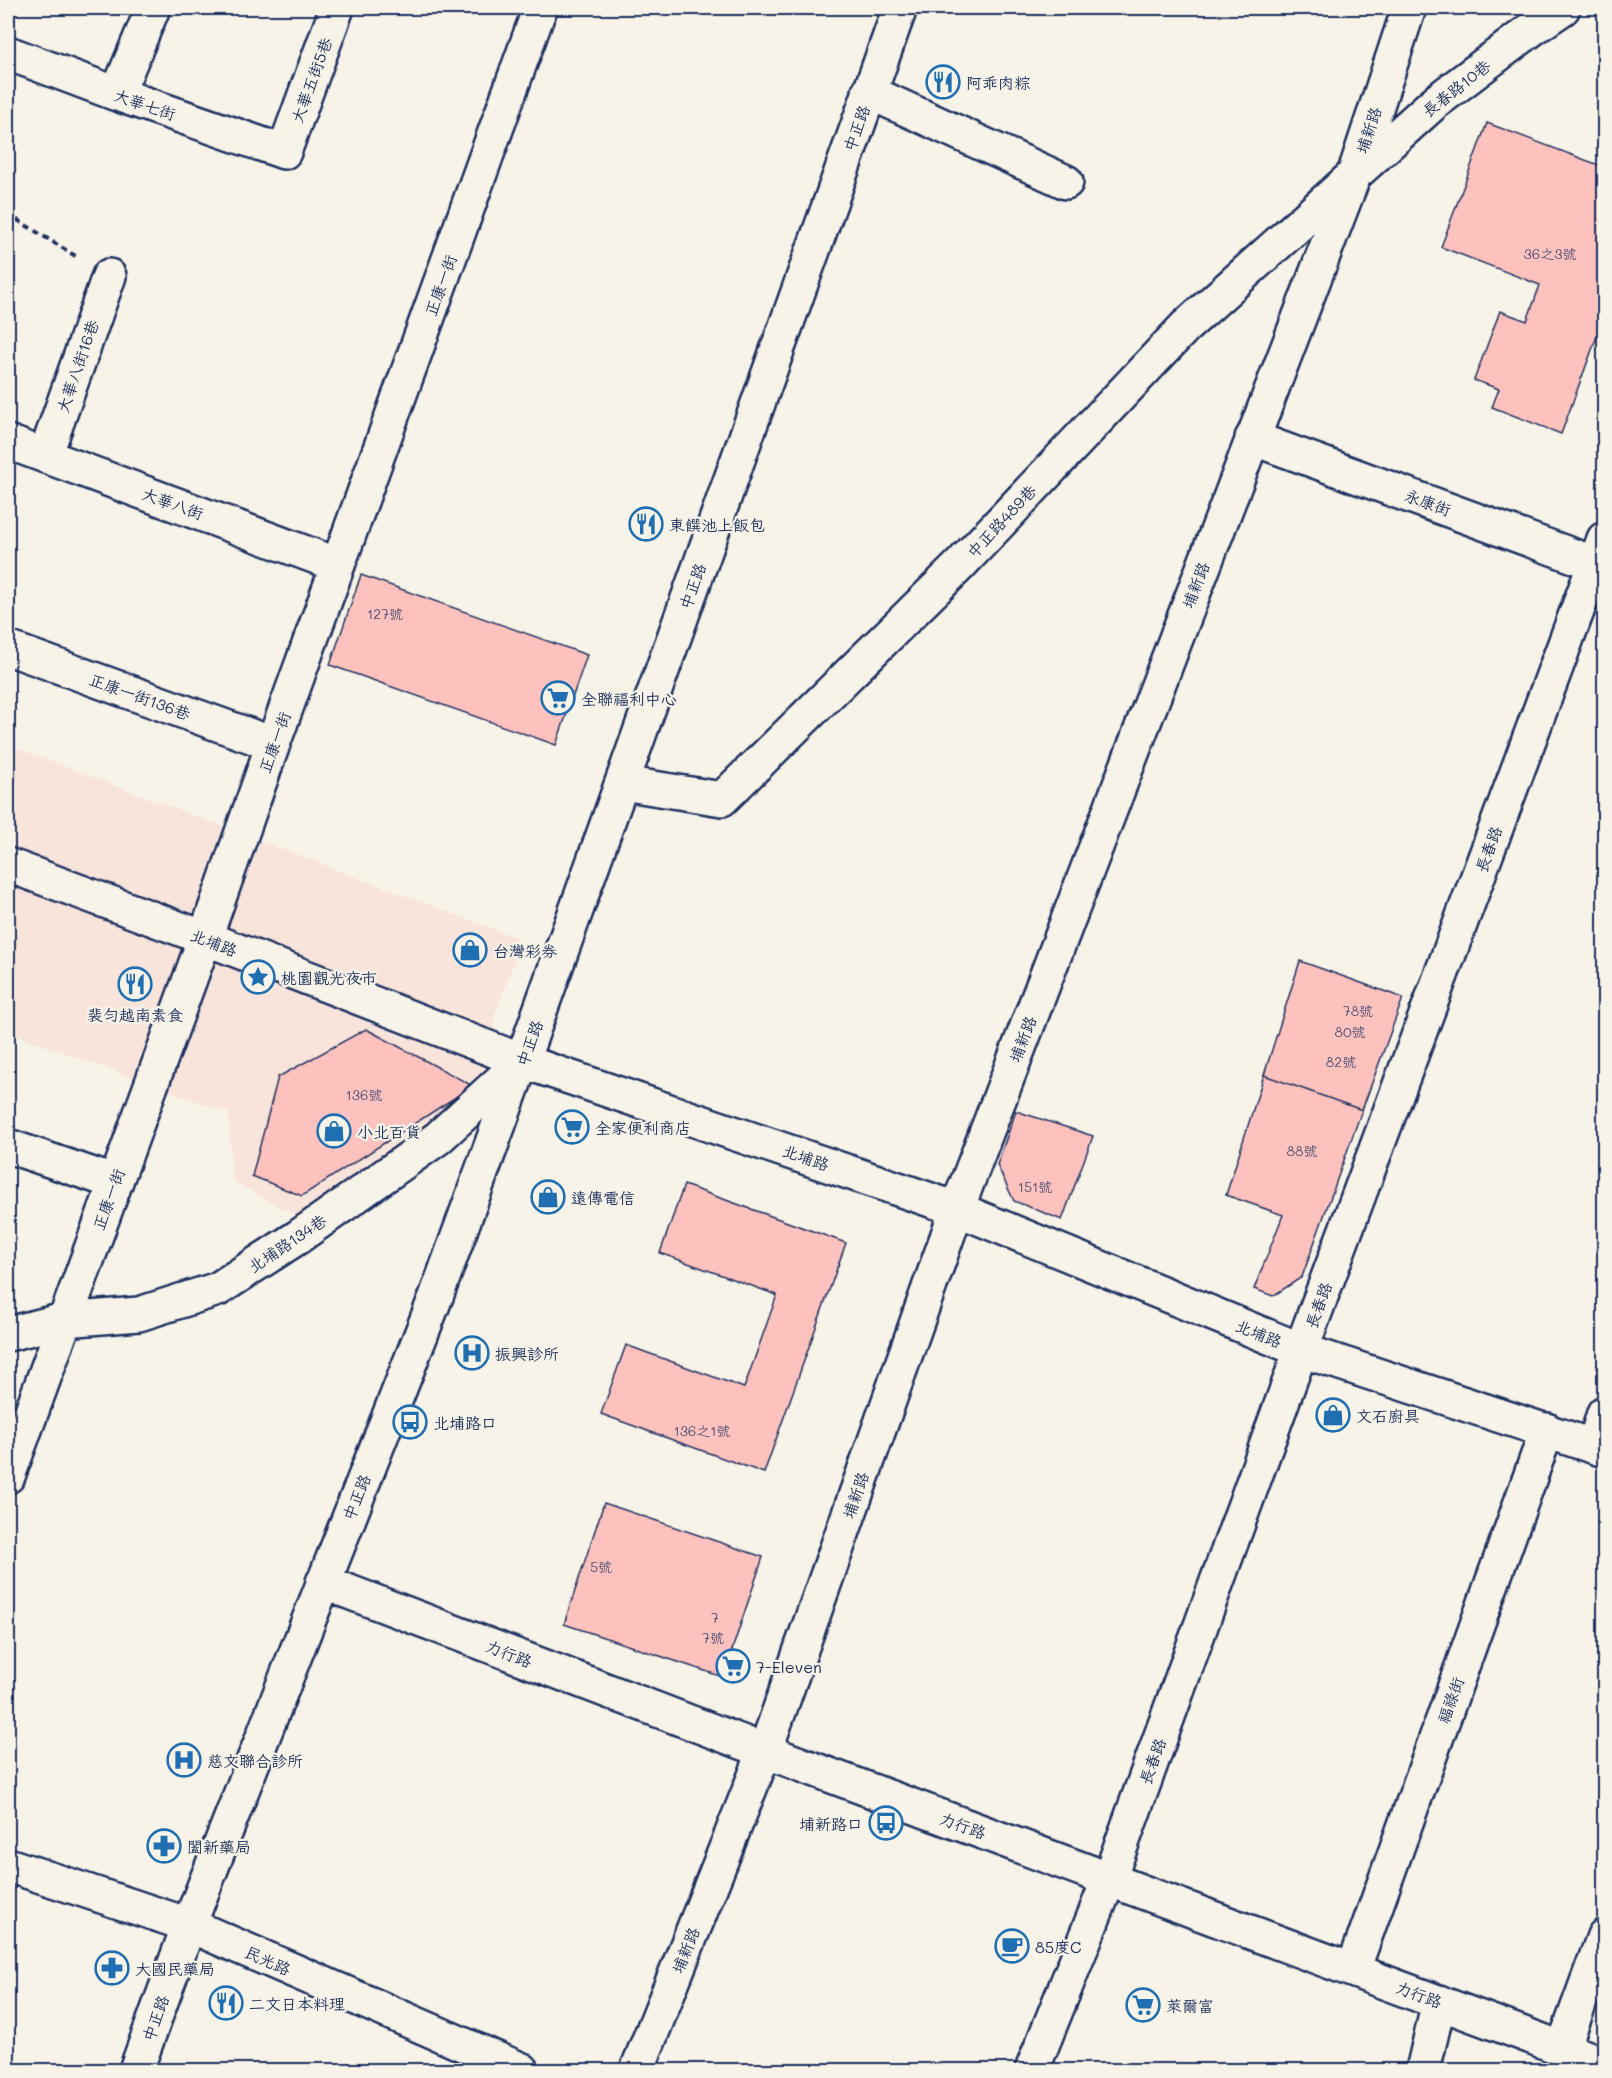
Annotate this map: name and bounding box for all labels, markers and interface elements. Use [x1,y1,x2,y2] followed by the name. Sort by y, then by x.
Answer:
[286,34,336,126] street label: 大華五街5巷
[1418,55,1494,121] street label: 長春路10巷
[925,64,961,100] restaurant icon: 阿乖肉粽
[966,72,1030,93] place label: 阿乖肉粽
[111,84,179,124] street label: 大華七街
[838,102,874,154] street label: 中正路
[1351,104,1385,156] street label: 埔新路
[1524,244,1576,263] house number: 36之3號
[419,251,461,319] street label: 正康一街
[51,317,103,415] street label: 大華八街16巷
[962,480,1040,562] street label: 中正路489巷
[139,482,207,524] street label: 大華八街
[1402,484,1454,520] street label: 永康街
[628,506,664,542] restaurant icon: 東饌池上飯包
[669,514,765,535] place label: 東饌池上飯包
[1177,559,1213,611] street label: 埔新路
[674,560,710,612] street label: 中正路
[367,604,403,623] house number: 127號
[87,668,193,724] street label: 正康一街136巷
[540,680,576,716] supermarket icon: 全聯福利中心
[581,688,677,709] place label: 全聯福利中心
[253,708,295,776] street label: 正康一街
[1470,823,1506,875] street label: 長春路
[188,924,240,960] street label: 北埔路
[452,932,488,968] shop icon: 台灣彩券
[493,940,557,961] place label: 台灣彩券
[240,959,276,995] place icon: 桃園觀光夜市
[117,966,153,1002] restaurant icon: 裴勻越南素食
[281,967,377,988] place label: 桃園觀光夜市
[1343,1001,1373,1020] house number: 78號
[87,1004,183,1025] place label: 裴勻越南素食
[1004,1013,1040,1065] street label: 埔新路
[511,1017,547,1069] street label: 中正路
[1334,1022,1366,1041] house number: 80號
[1326,1052,1356,1071] house number: 82號
[346,1085,382,1104] house number: 136號
[554,1109,590,1145] supermarket icon: 全家便利商店
[316,1113,352,1149] shop icon: 小北百貨
[595,1117,691,1138] place label: 全家便利商店
[357,1121,421,1142] place label: 小北百貨
[780,1139,832,1175] street label: 北埔路
[1287,1141,1317,1160] house number: 88號
[87,1165,129,1233] street label: 正康一街
[1018,1177,1052,1196] house number: 151號
[530,1179,566,1215] shop icon: 遠傳電信
[571,1187,635,1208] place label: 遠傳電信
[244,1209,330,1277] street label: 北埔路134巷
[1300,1279,1336,1331] street label: 長春路
[1233,1314,1285,1352] street label: 北埔路
[454,1335,490,1371] hospital icon: 振興診所
[495,1343,559,1364] place label: 振興診所
[1315,1397,1351,1433] shop icon: 文石廚具
[392,1404,428,1440] bus stop icon: 北埔路口
[1356,1405,1420,1426] place label: 文石廚具
[433,1412,497,1433] place label: 北埔路口
[673,1421,731,1440] house number: 136之1號
[837,1469,873,1521] street label: 埔新路
[337,1471,375,1523] street label: 中正路
[590,1557,612,1576] house number: 5號
[711,1608,719,1627] house number: 7
[702,1628,724,1647] house number: 7號
[483,1635,535,1671] street label: 力行路
[715,1648,751,1684] supermarket icon: 7-Eleven
[756,1656,822,1677] place label: 7-Eleven
[1432,1674,1468,1726] street label: 福祿街
[1134,1735,1170,1787] street label: 長春路
[166,1742,202,1778] hospital icon: 慈文聯合診所
[207,1750,303,1771] place label: 慈文聯合診所
[868,1805,904,1841] bus stop icon: 埔新路口
[937,1807,989,1843] street label: 力行路
[799,1813,863,1834] place label: 埔新路口
[146,1828,182,1864] pharmacy icon: 闔新藥局
[187,1836,251,1857] place label: 闔新藥局
[666,1924,704,1976] street label: 埔新路
[994,1928,1030,1964] cafe icon: 85度C
[1035,1936,1081,1957] place label: 85度C
[242,1941,294,1979] street label: 民光路
[94,1950,130,1986] pharmacy icon: 大國民藥局
[135,1958,215,1979] place label: 大國民藥局
[1393,1976,1445,2012] street label: 力行路
[208,1985,244,2021] restaurant icon: 二文日本料理
[1125,1987,1161,2023] supermarket icon: 萊爾富
[137,1992,173,2044] street label: 中正路
[249,1993,345,2014] place label: 二文日本料理
[1166,1995,1214,2016] place label: 萊爾富

